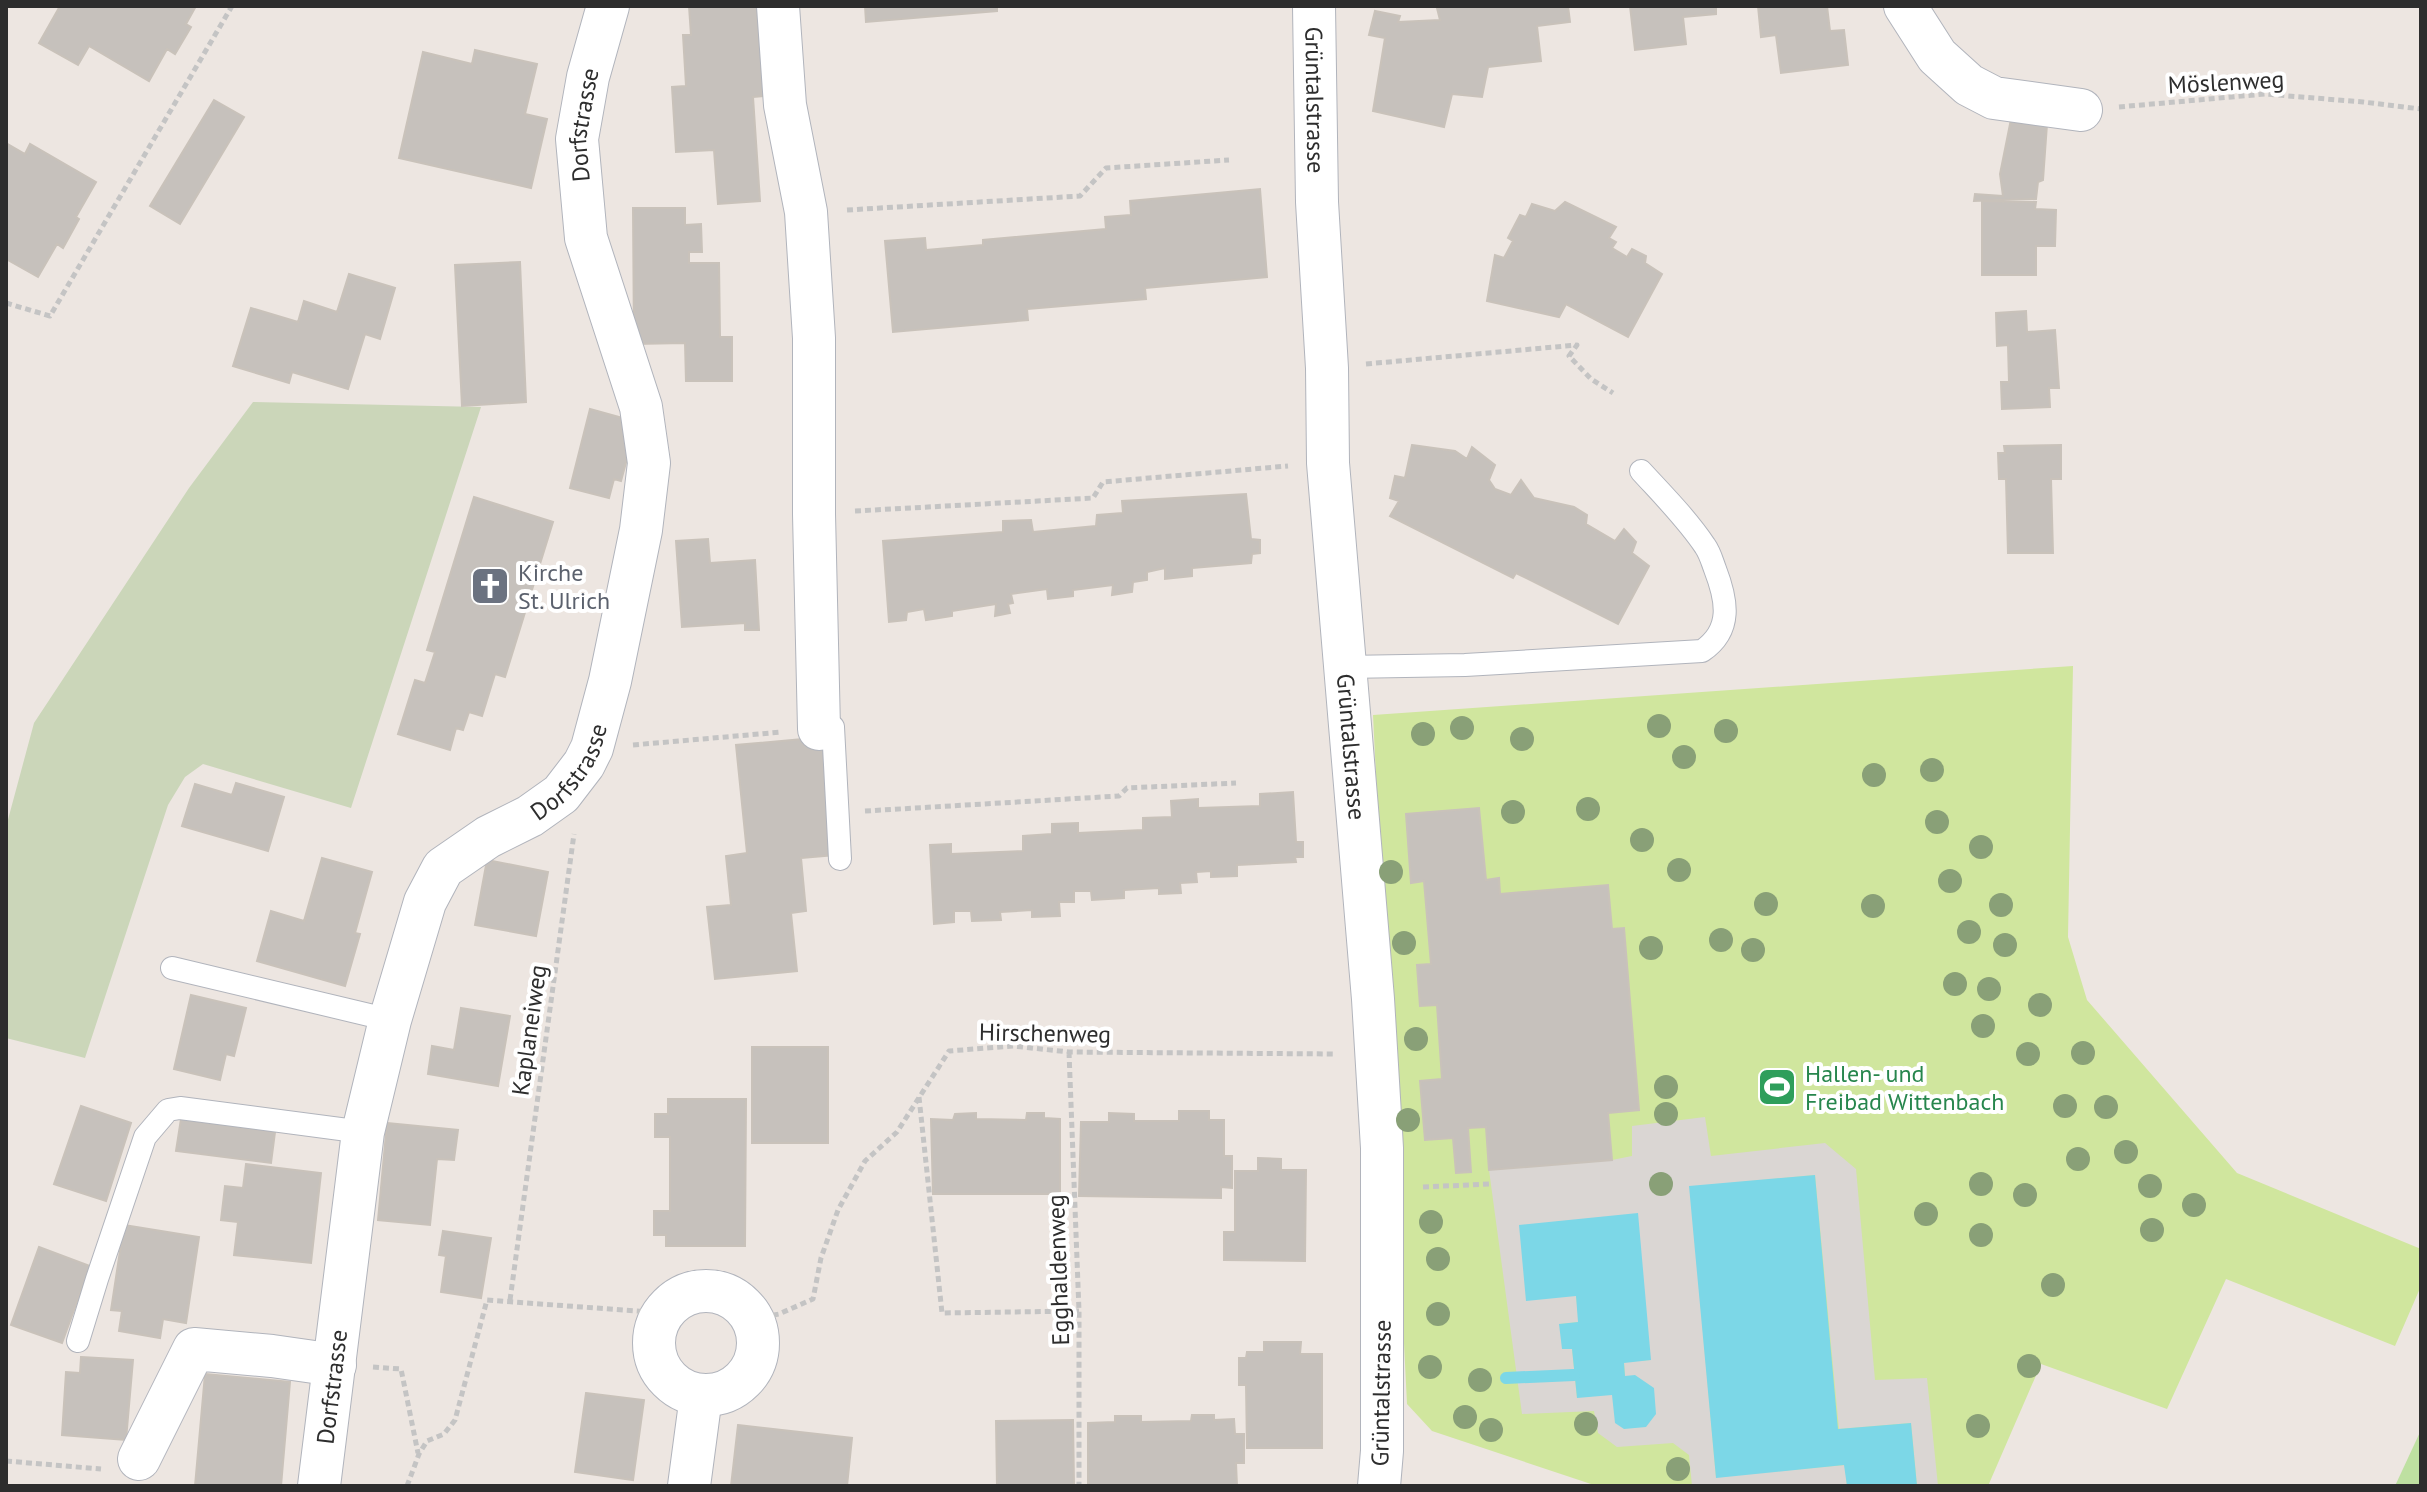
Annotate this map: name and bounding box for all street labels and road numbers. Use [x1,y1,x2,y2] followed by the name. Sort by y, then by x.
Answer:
[1299,26,1332,174] street label: Grüntalstrasse
[2167,63,2285,101] street label: Möslenweg
[561,64,605,183] street label: Dorfstrasse
[1330,672,1373,821] street label: Grüntalstrasse
[524,720,613,827] street label: Dorfstrasse
[504,963,554,1097] street label: Kaplaneiweg
[979,1016,1111,1050] street label: Hirschenweg
[1040,1194,1076,1346] street label: Egghaldenweg
[1364,1319,1398,1467] street label: Grüntalstrasse
[309,1328,354,1446] street label: Dorfstrasse

